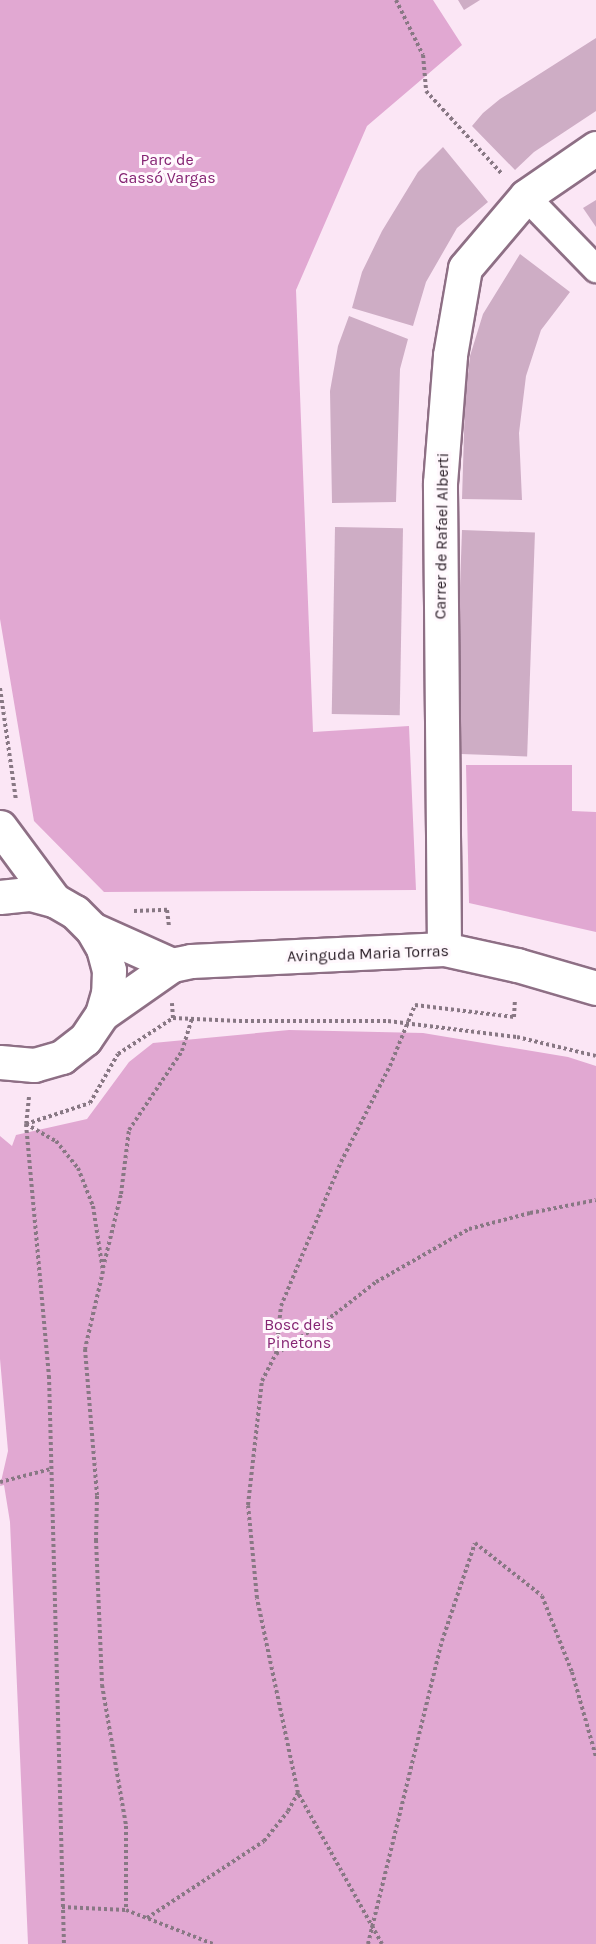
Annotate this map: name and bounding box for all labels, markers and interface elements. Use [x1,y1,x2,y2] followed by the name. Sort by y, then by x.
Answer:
[118,150,216,188] park label: Parc de Gassó Vargas
[431,452,453,620] street label: Carrer de Rafael Alberti
[287,942,449,966] street label: Avinguda Maria Torras
[264,1315,334,1353] park label: Bosc dels Pinetons

